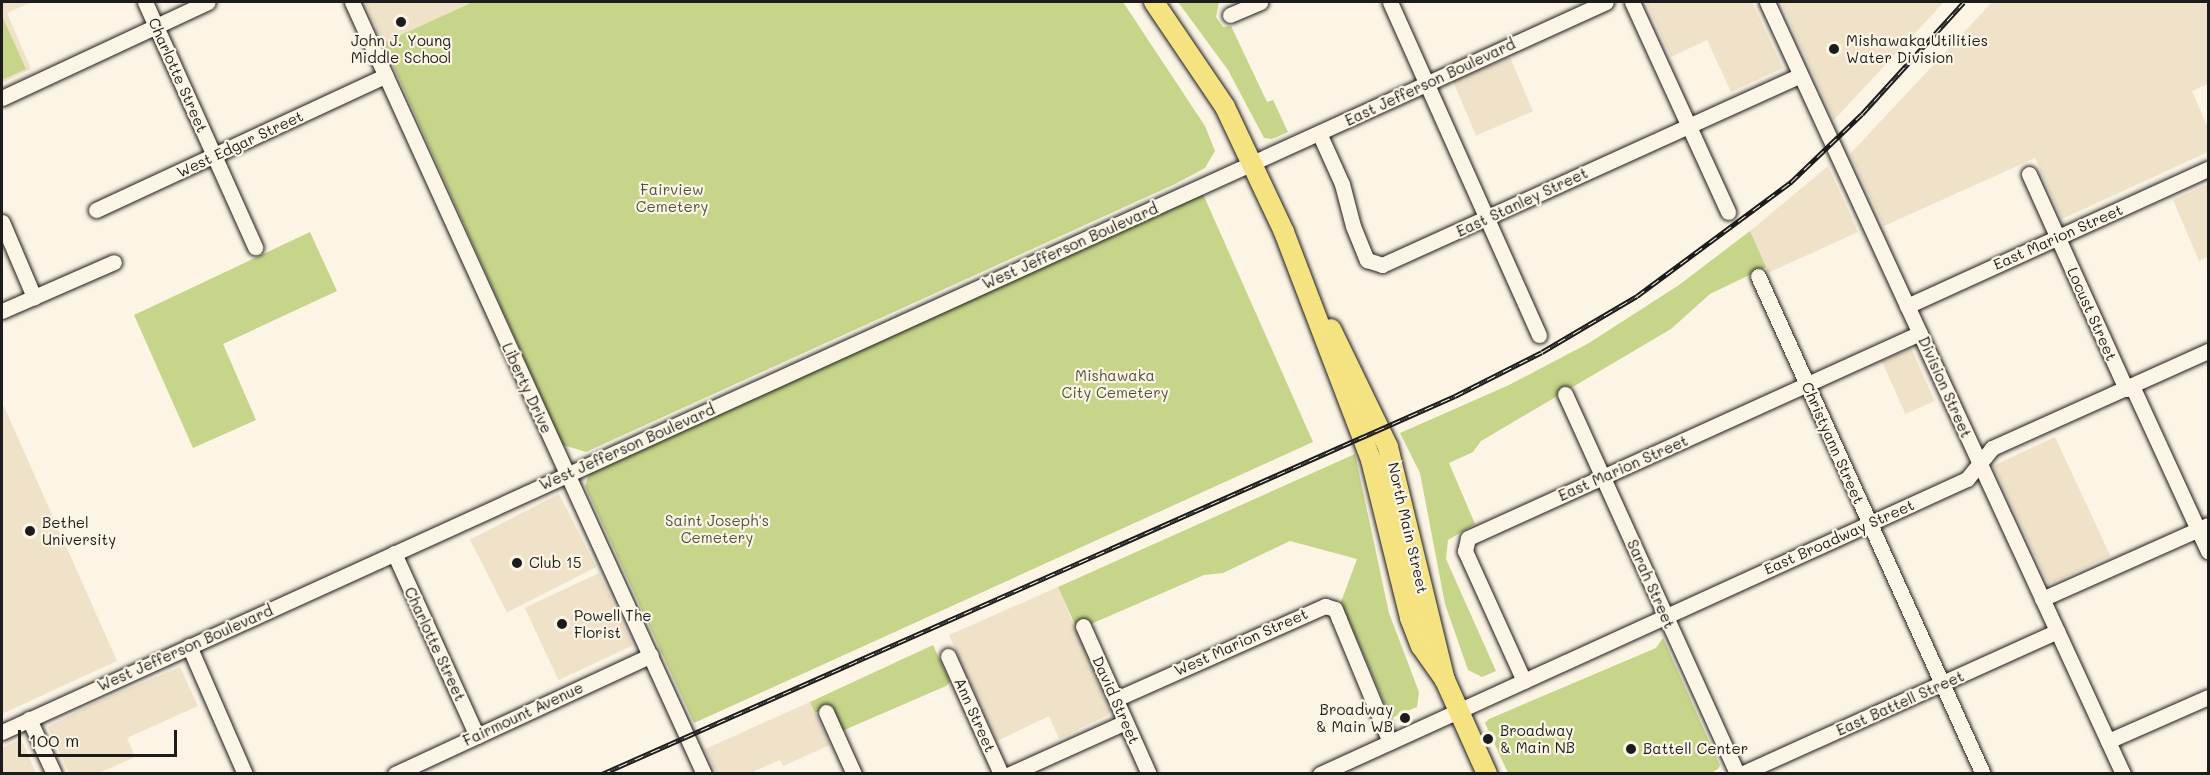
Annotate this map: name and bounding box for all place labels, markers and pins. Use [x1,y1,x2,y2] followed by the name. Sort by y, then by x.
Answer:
[394,15,408,29] marker: John J. Young Middle School
[351,31,451,66] place label: John J. Young Middle School
[1846,31,1988,66] place label: Mishawaka Utilities Water Division
[1827,42,1841,56] marker: Mishawaka Utilities Water Division
[42,513,116,548] place label: Bethel University
[23,524,37,538] marker: Bethel University
[529,554,581,572] place label: Club 15
[510,556,524,570] marker: Club 15
[574,606,651,641] place label: Powell The Florist
[555,617,569,631] marker: Powell The Florist
[1316,700,1393,735] place label: Broadway & Main WB
[1398,711,1412,725] marker: Broadway & Main WB
[1500,721,1575,756] place label: Broadway & Main NB
[1481,732,1495,746] marker: Broadway & Main NB
[1643,740,1748,758] place label: Battell Center
[1624,742,1638,756] marker: Battell Center

